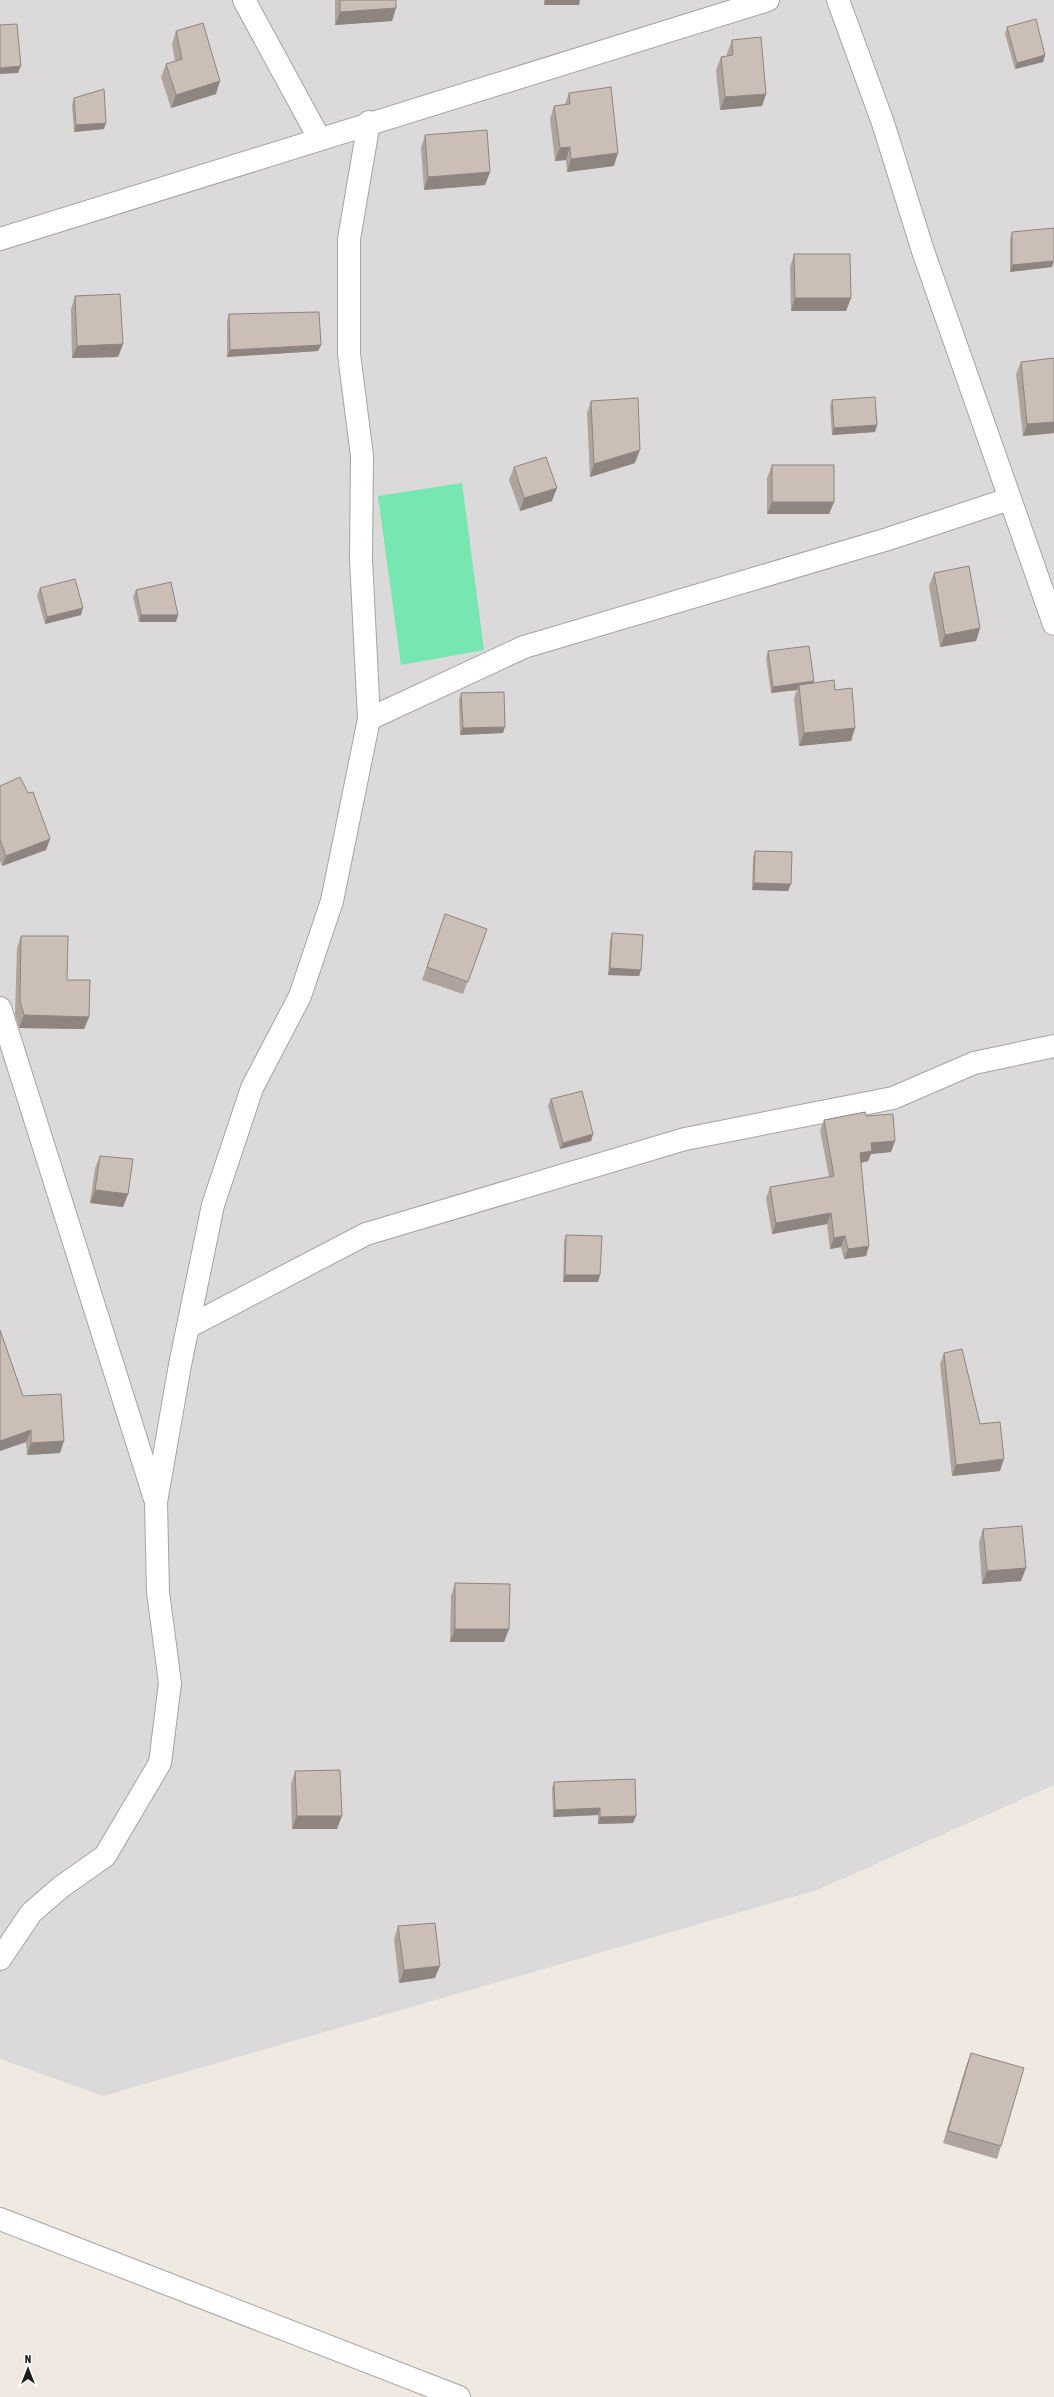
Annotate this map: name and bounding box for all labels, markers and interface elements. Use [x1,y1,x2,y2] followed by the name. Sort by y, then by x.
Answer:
[8,2349,48,2389] north arrow
[25,2353,31,2365] text: N

